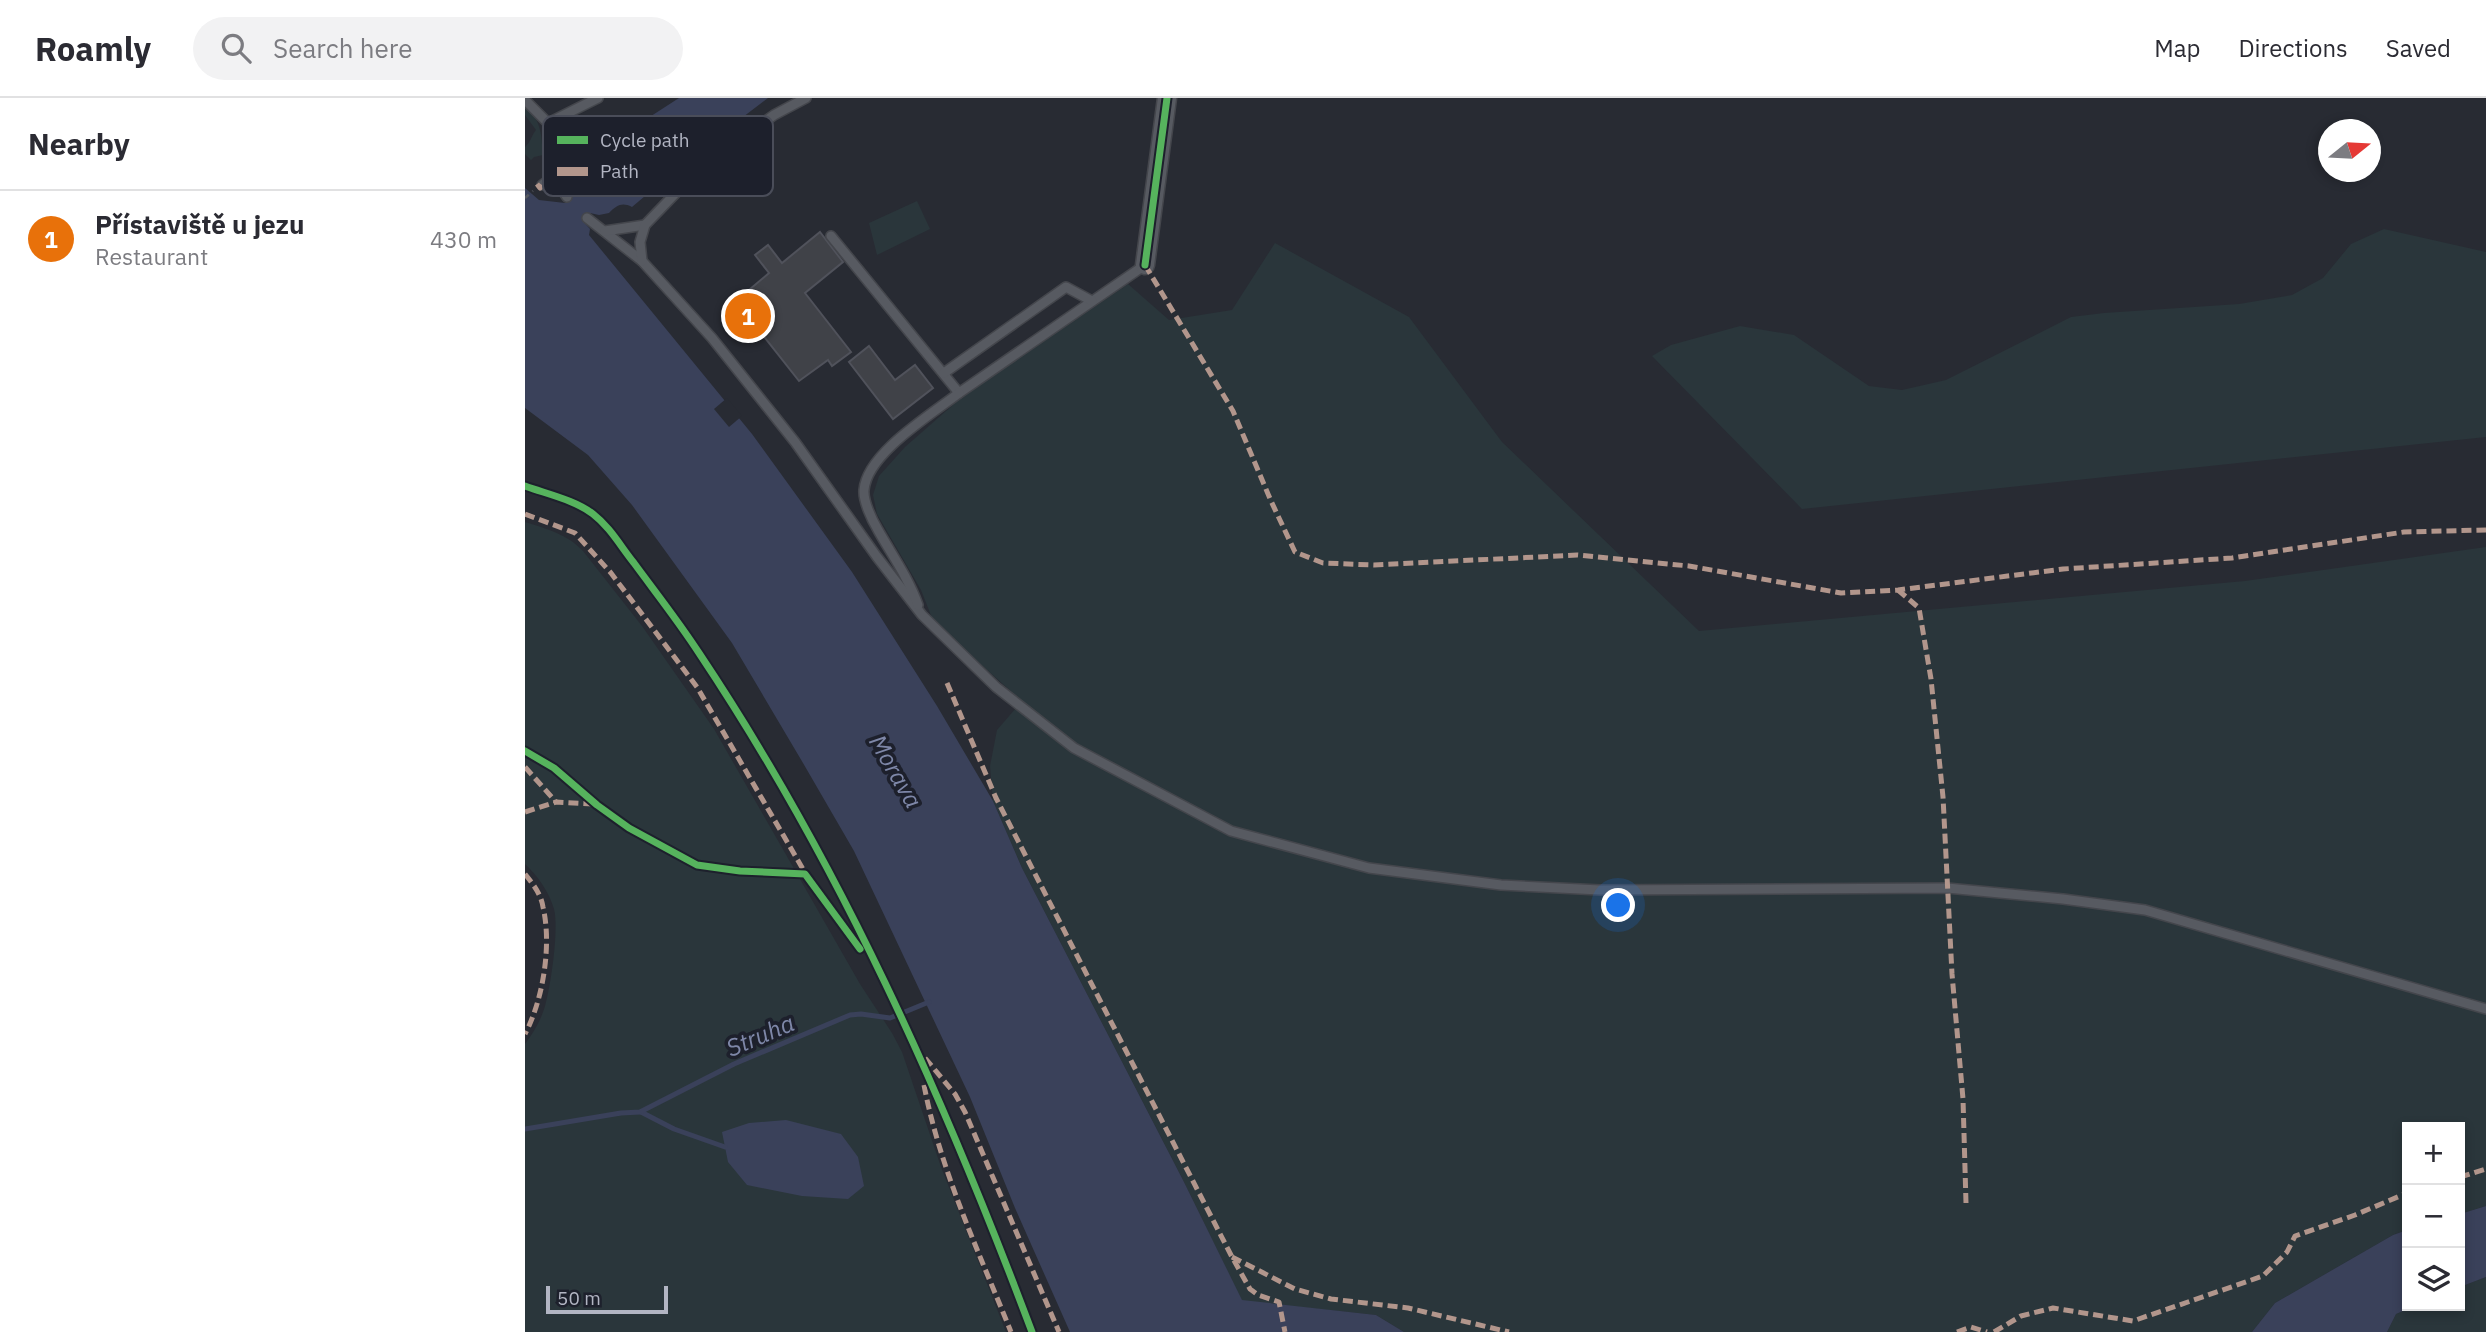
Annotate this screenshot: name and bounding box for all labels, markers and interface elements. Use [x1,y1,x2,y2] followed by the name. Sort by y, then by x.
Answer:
[193,17,683,80] search box
[35,27,151,70] text: Roamly
[217,29,255,67] icon: search
[273,31,412,65] text: Search here
[2154,32,2200,64] text: Map
[2238,32,2348,64] text: Directions
[2386,32,2451,64] text: Saved
[543,116,773,196] legend
[2318,119,2381,182] north arrow
[28,124,130,163] text: Nearby
[600,128,689,152] text: Cycle path
[600,159,639,183] text: Path
[95,207,305,241] text: Přístaviště u jezu
[44,224,58,254] text: 1
[430,224,497,254] text: 430 m
[95,241,208,271] text: Restaurant
[725,290,771,342] pin: 1
[862,728,930,814] water label: Morava
[1601,888,1635,922] your location
[721,1006,799,1064] water label: Struha
[2402,1122,2465,1311] map controls
[2402,1122,2465,1185] button: +
[2402,1185,2465,1248] button: −
[2402,1248,2465,1311] button: layers
[546,1283,669,1315] scale bar
[557,1286,601,1310] text: 50 m

